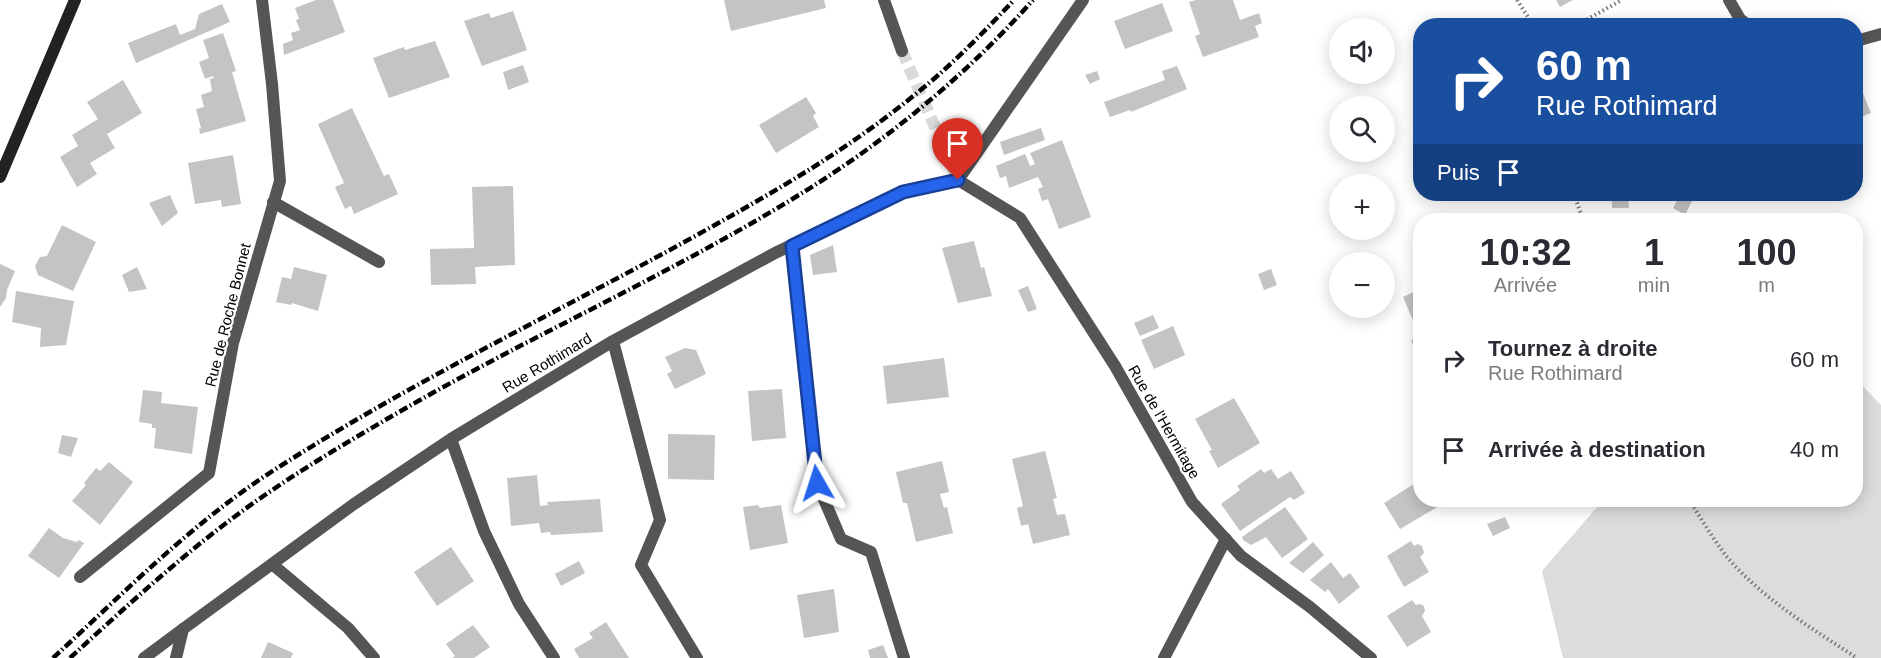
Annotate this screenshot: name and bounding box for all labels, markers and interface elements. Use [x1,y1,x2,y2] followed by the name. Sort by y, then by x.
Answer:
[1329,18,1395,318] map controls
[1329,18,1395,84] button: sound
[1437,42,1515,120] icon: right
[1536,42,1632,89] text: 60 m
[1536,91,1718,121] text: Rue Rothimard
[1329,96,1395,162] button: search
[932,118,983,180] pin
[941,127,974,160] icon: arrive
[1492,156,1525,189] icon: arrive
[1437,160,1480,185] text: Puis
[1329,174,1395,240] button: +
[1479,232,1571,273] text: 10:32
[1644,232,1664,273] text: 1
[1736,232,1797,273] text: 100
[201,240,254,389] street label: Rue de Roche Bonnet
[1329,252,1395,318] button: −
[1494,274,1557,296] text: Arrivée
[1638,274,1670,296] text: min
[1758,274,1775,296] text: m
[499,329,594,396] street label: Rue Rothimard
[1488,336,1658,361] text: Tournez à droite
[1437,344,1470,377] icon: right
[1790,347,1839,372] text: 60 m
[1125,362,1204,481] street label: Rue de l'Hermitage
[1488,362,1623,384] text: Rue Rothimard
[1437,434,1470,467] icon: arrive
[1488,437,1706,462] text: Arrivée à destination
[1790,437,1839,462] text: 40 m
[785,451,849,515] position arrow

